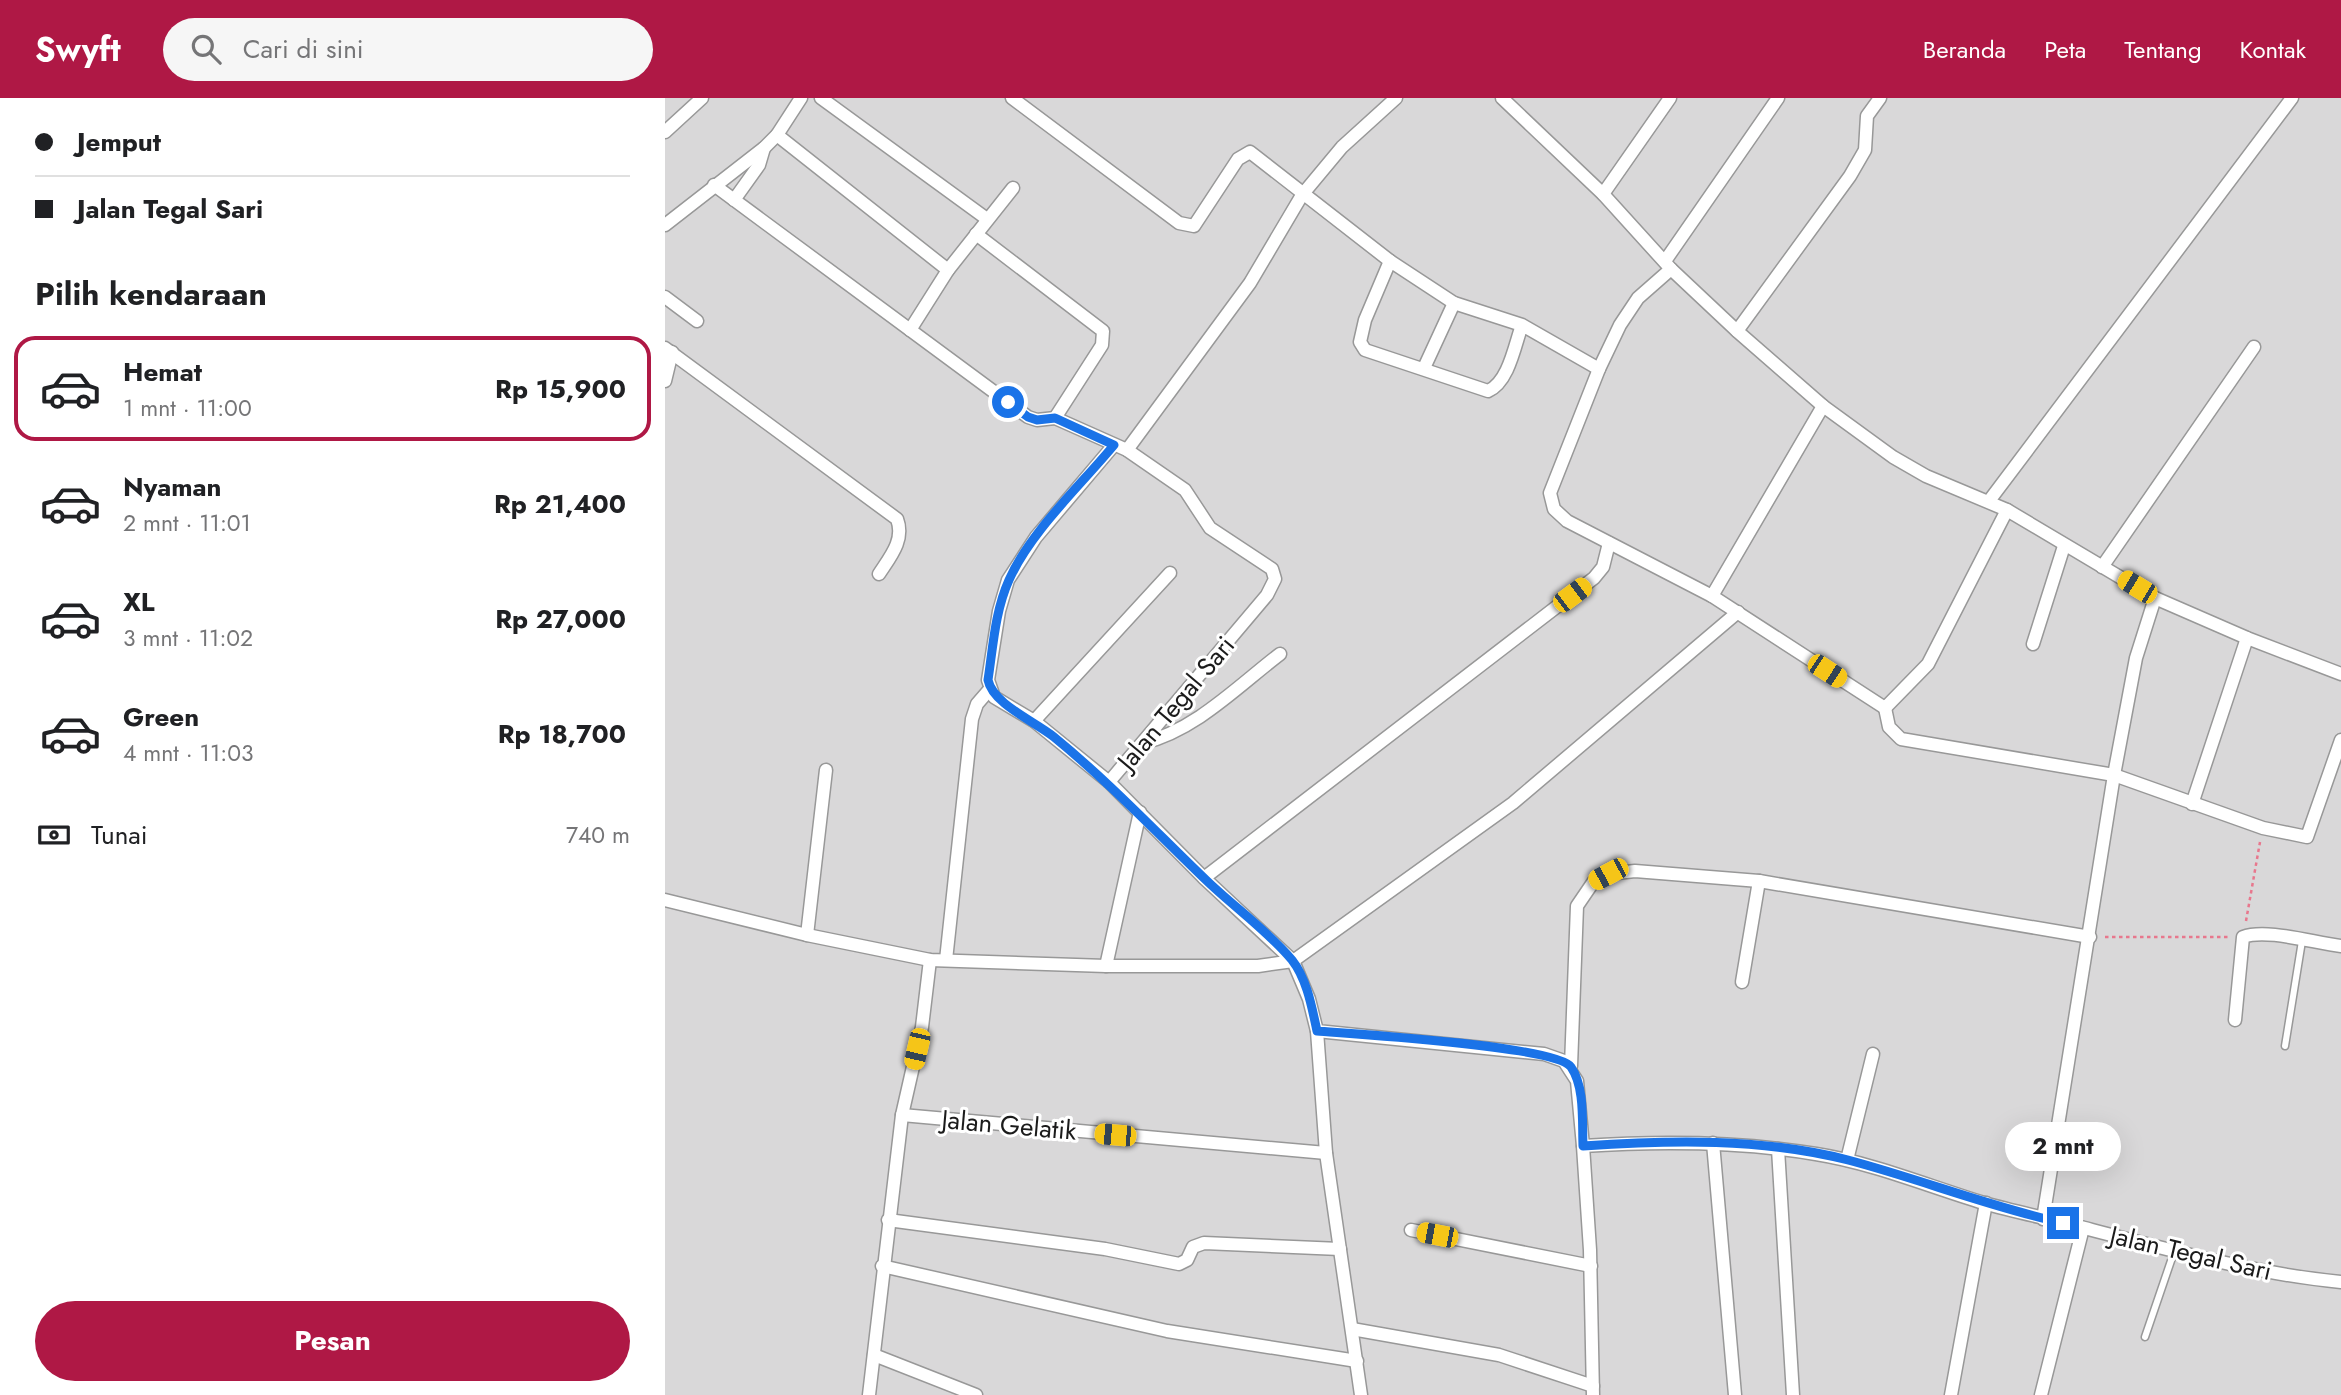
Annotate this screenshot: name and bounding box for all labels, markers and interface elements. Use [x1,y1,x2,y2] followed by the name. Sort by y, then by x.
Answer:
[163,18,653,81] search box
[35,26,121,73] text: Swyft
[187,30,225,68] icon: search
[243,30,364,68] text: Cari di sini
[1923,32,2006,67] text: Beranda
[2044,32,2086,67] text: Peta
[2124,32,2202,67] text: Tentang
[2240,32,2306,67] text: Kontak
[77,123,161,161] text: Jemput
[77,190,263,228] text: Jalan Tegal Sari
[35,271,267,317] text: Pilih kendaraan
[123,353,202,391] text: Hemat
[39,357,102,420] icon: car
[495,370,626,408] text: Rp 15,900
[992,386,1024,418] route start
[123,391,252,425] text: 1 mnt · 11:00
[123,468,222,506] text: Nyaman
[39,472,102,535] icon: car
[494,485,626,523] text: Rp 21,400
[123,506,251,540] text: 2 mnt · 11:01
[2114,567,2161,607] car
[1549,574,1596,616] car
[123,583,155,621] text: XL
[39,587,102,650] icon: car
[495,600,626,638] text: Rp 27,000
[123,621,253,655] text: 3 mnt · 11:02
[1106,628,1244,781] street label: Jalan Tegal Sari
[1804,651,1851,691] car
[123,698,199,736] text: Green
[39,702,102,765] icon: car
[498,715,626,753] text: Rp 18,700
[123,736,254,770] text: 4 mnt · 11:03
[35,816,73,854] icon: cash
[91,816,148,854] text: Tunai
[566,818,630,852] text: 740 m
[1585,855,1632,893] car
[903,1026,932,1072] car
[937,1100,1079,1150] street label: Jalan Gelatik
[2005,1122,2121,1170] callout: 2 mnt
[1094,1123,1137,1147] car
[2032,1129,2094,1163] text: 2 mnt
[2047,1207,2079,1239] route end
[2103,1215,2276,1290] street label: Jalan Tegal Sari
[1415,1221,1460,1249] car
[35,1301,630,1381] button: Pesan

